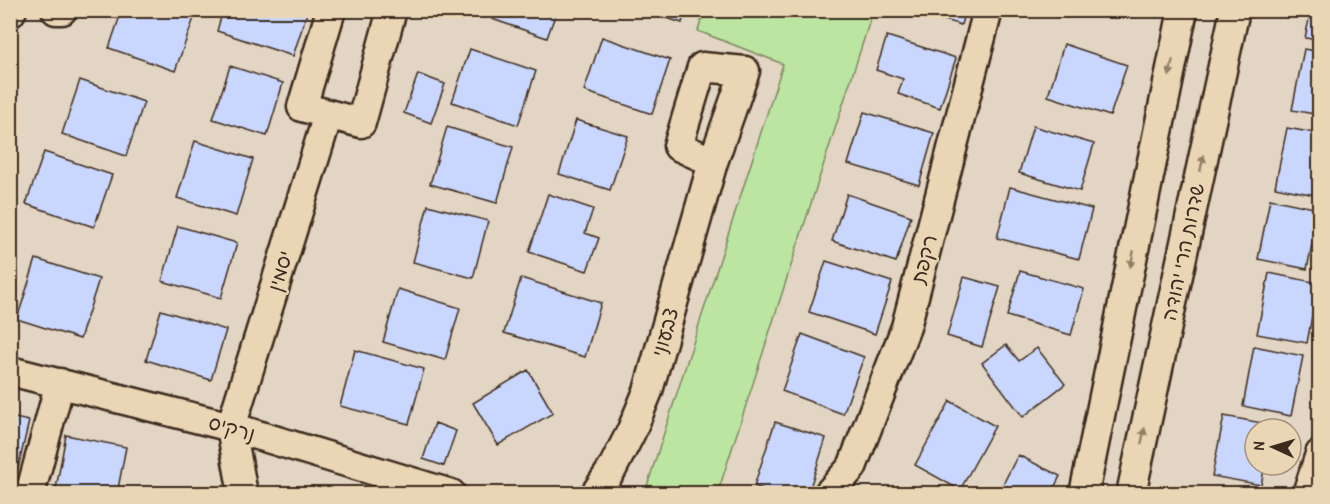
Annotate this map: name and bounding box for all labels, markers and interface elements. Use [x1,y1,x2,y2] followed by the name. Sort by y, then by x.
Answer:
[1166,58,1175,77] one-way arrow
[1198,154,1207,173] one-way arrow
[1155,181,1210,323] street label: שדרות הרי יהודה
[904,231,943,287] street label: רקפת
[261,247,298,294] street label: יסמין
[1127,249,1136,268] one-way arrow
[645,304,684,360] street label: צבעוני
[206,408,259,447] street label: נרקיס
[1243,417,1303,477] north arrow
[1139,427,1149,446] one-way arrow
[1247,440,1269,451] text: N

